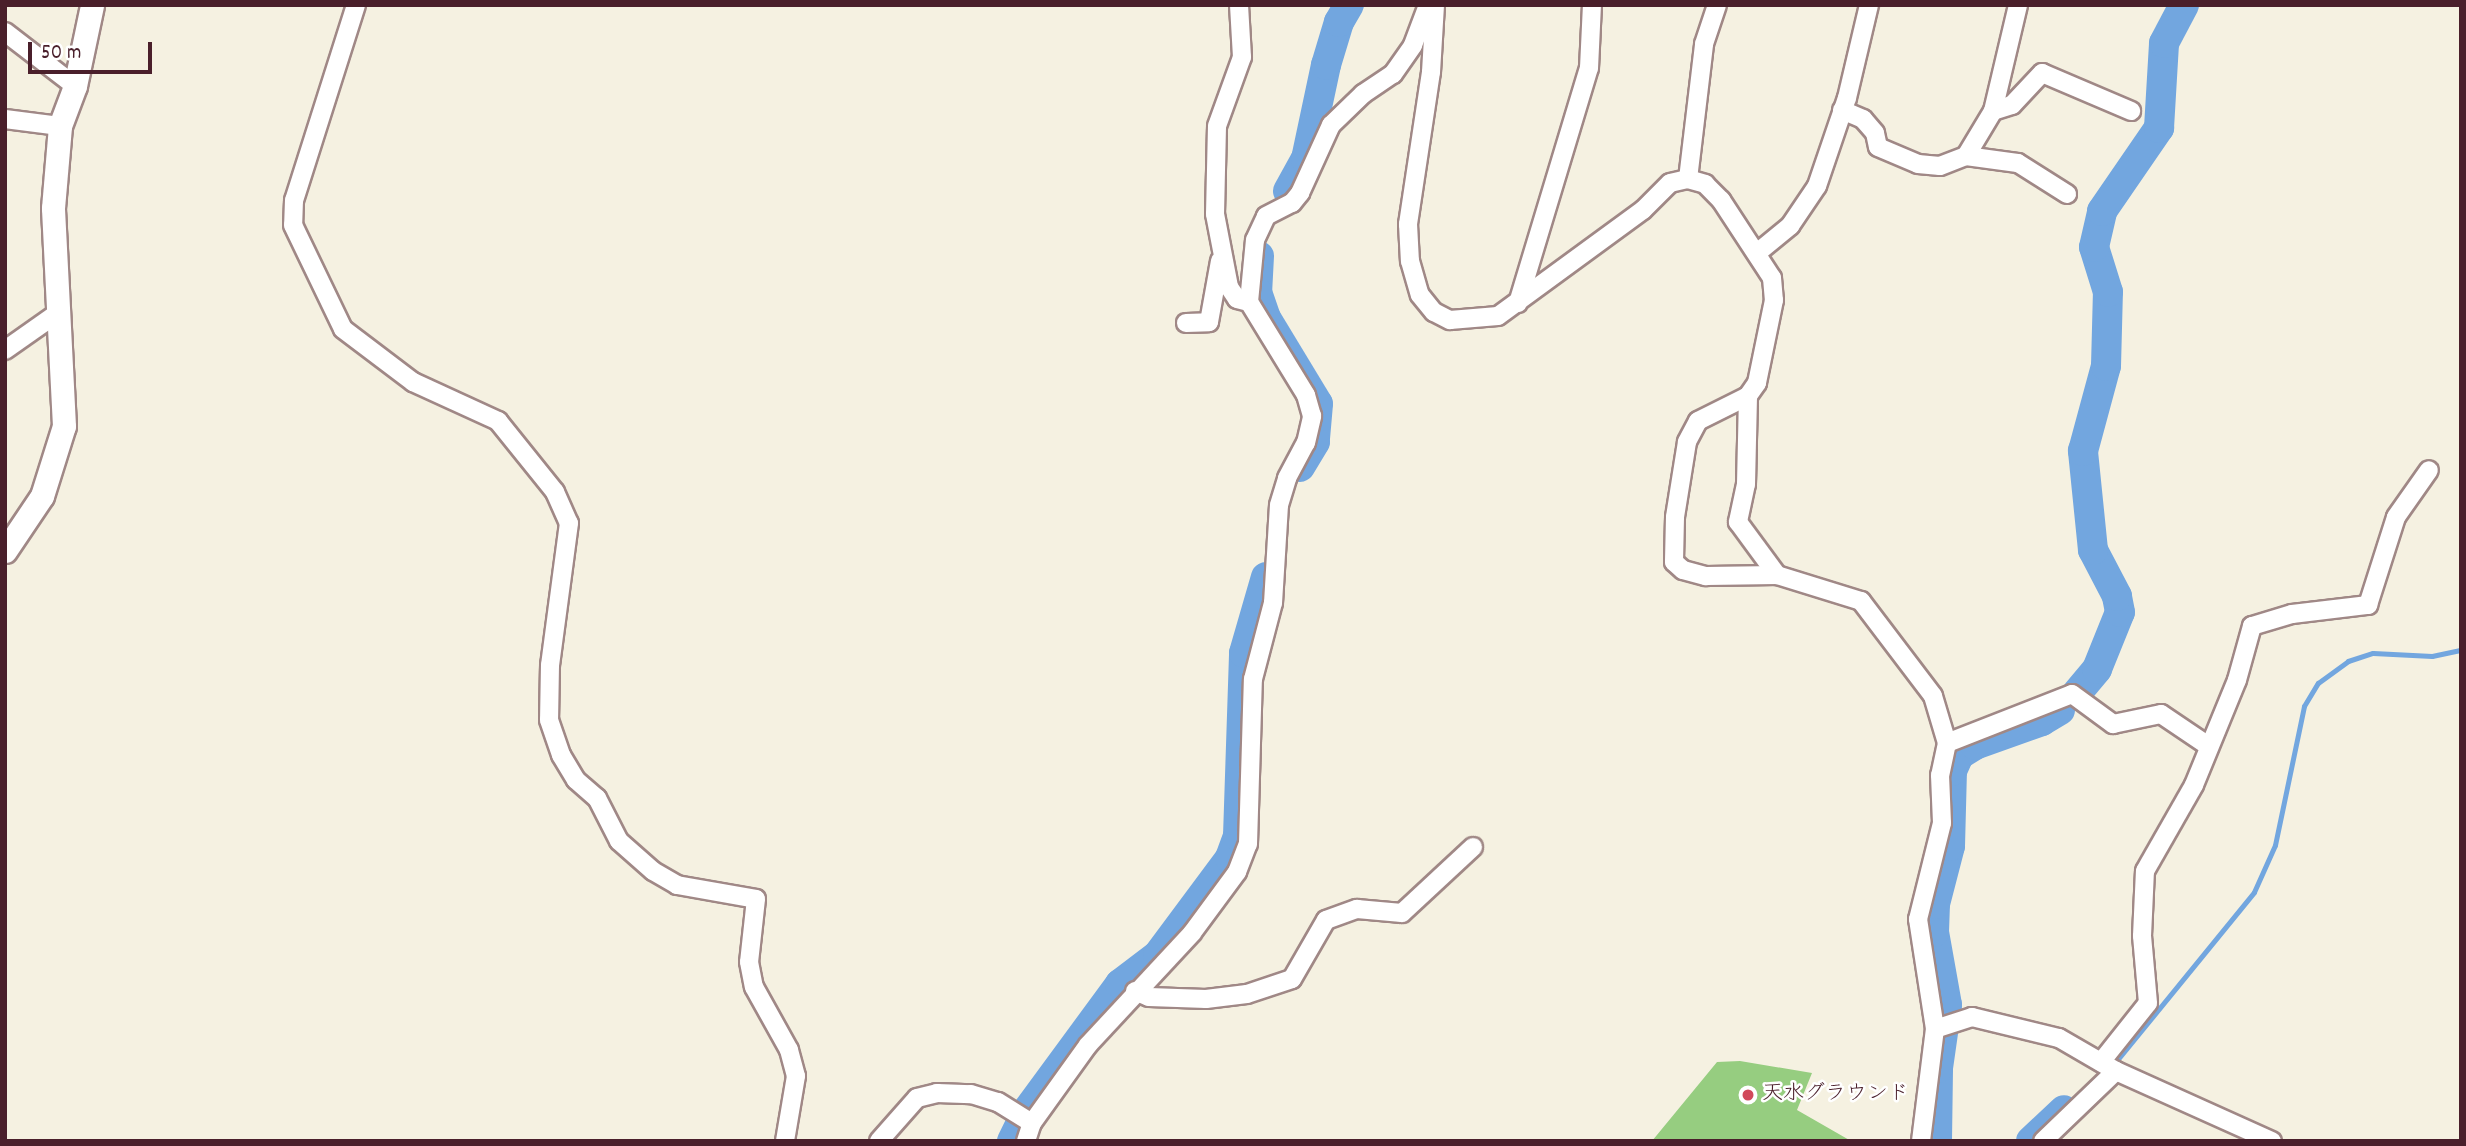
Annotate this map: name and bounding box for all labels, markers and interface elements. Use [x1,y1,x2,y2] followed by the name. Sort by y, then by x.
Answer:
[32,28,156,72] scale bar
[41,39,81,69] text: 50 m
[1762,1082,1909,1108] place label: 天水グラウンド
[1740,1087,1756,1103] marker: 天水グラウンド

